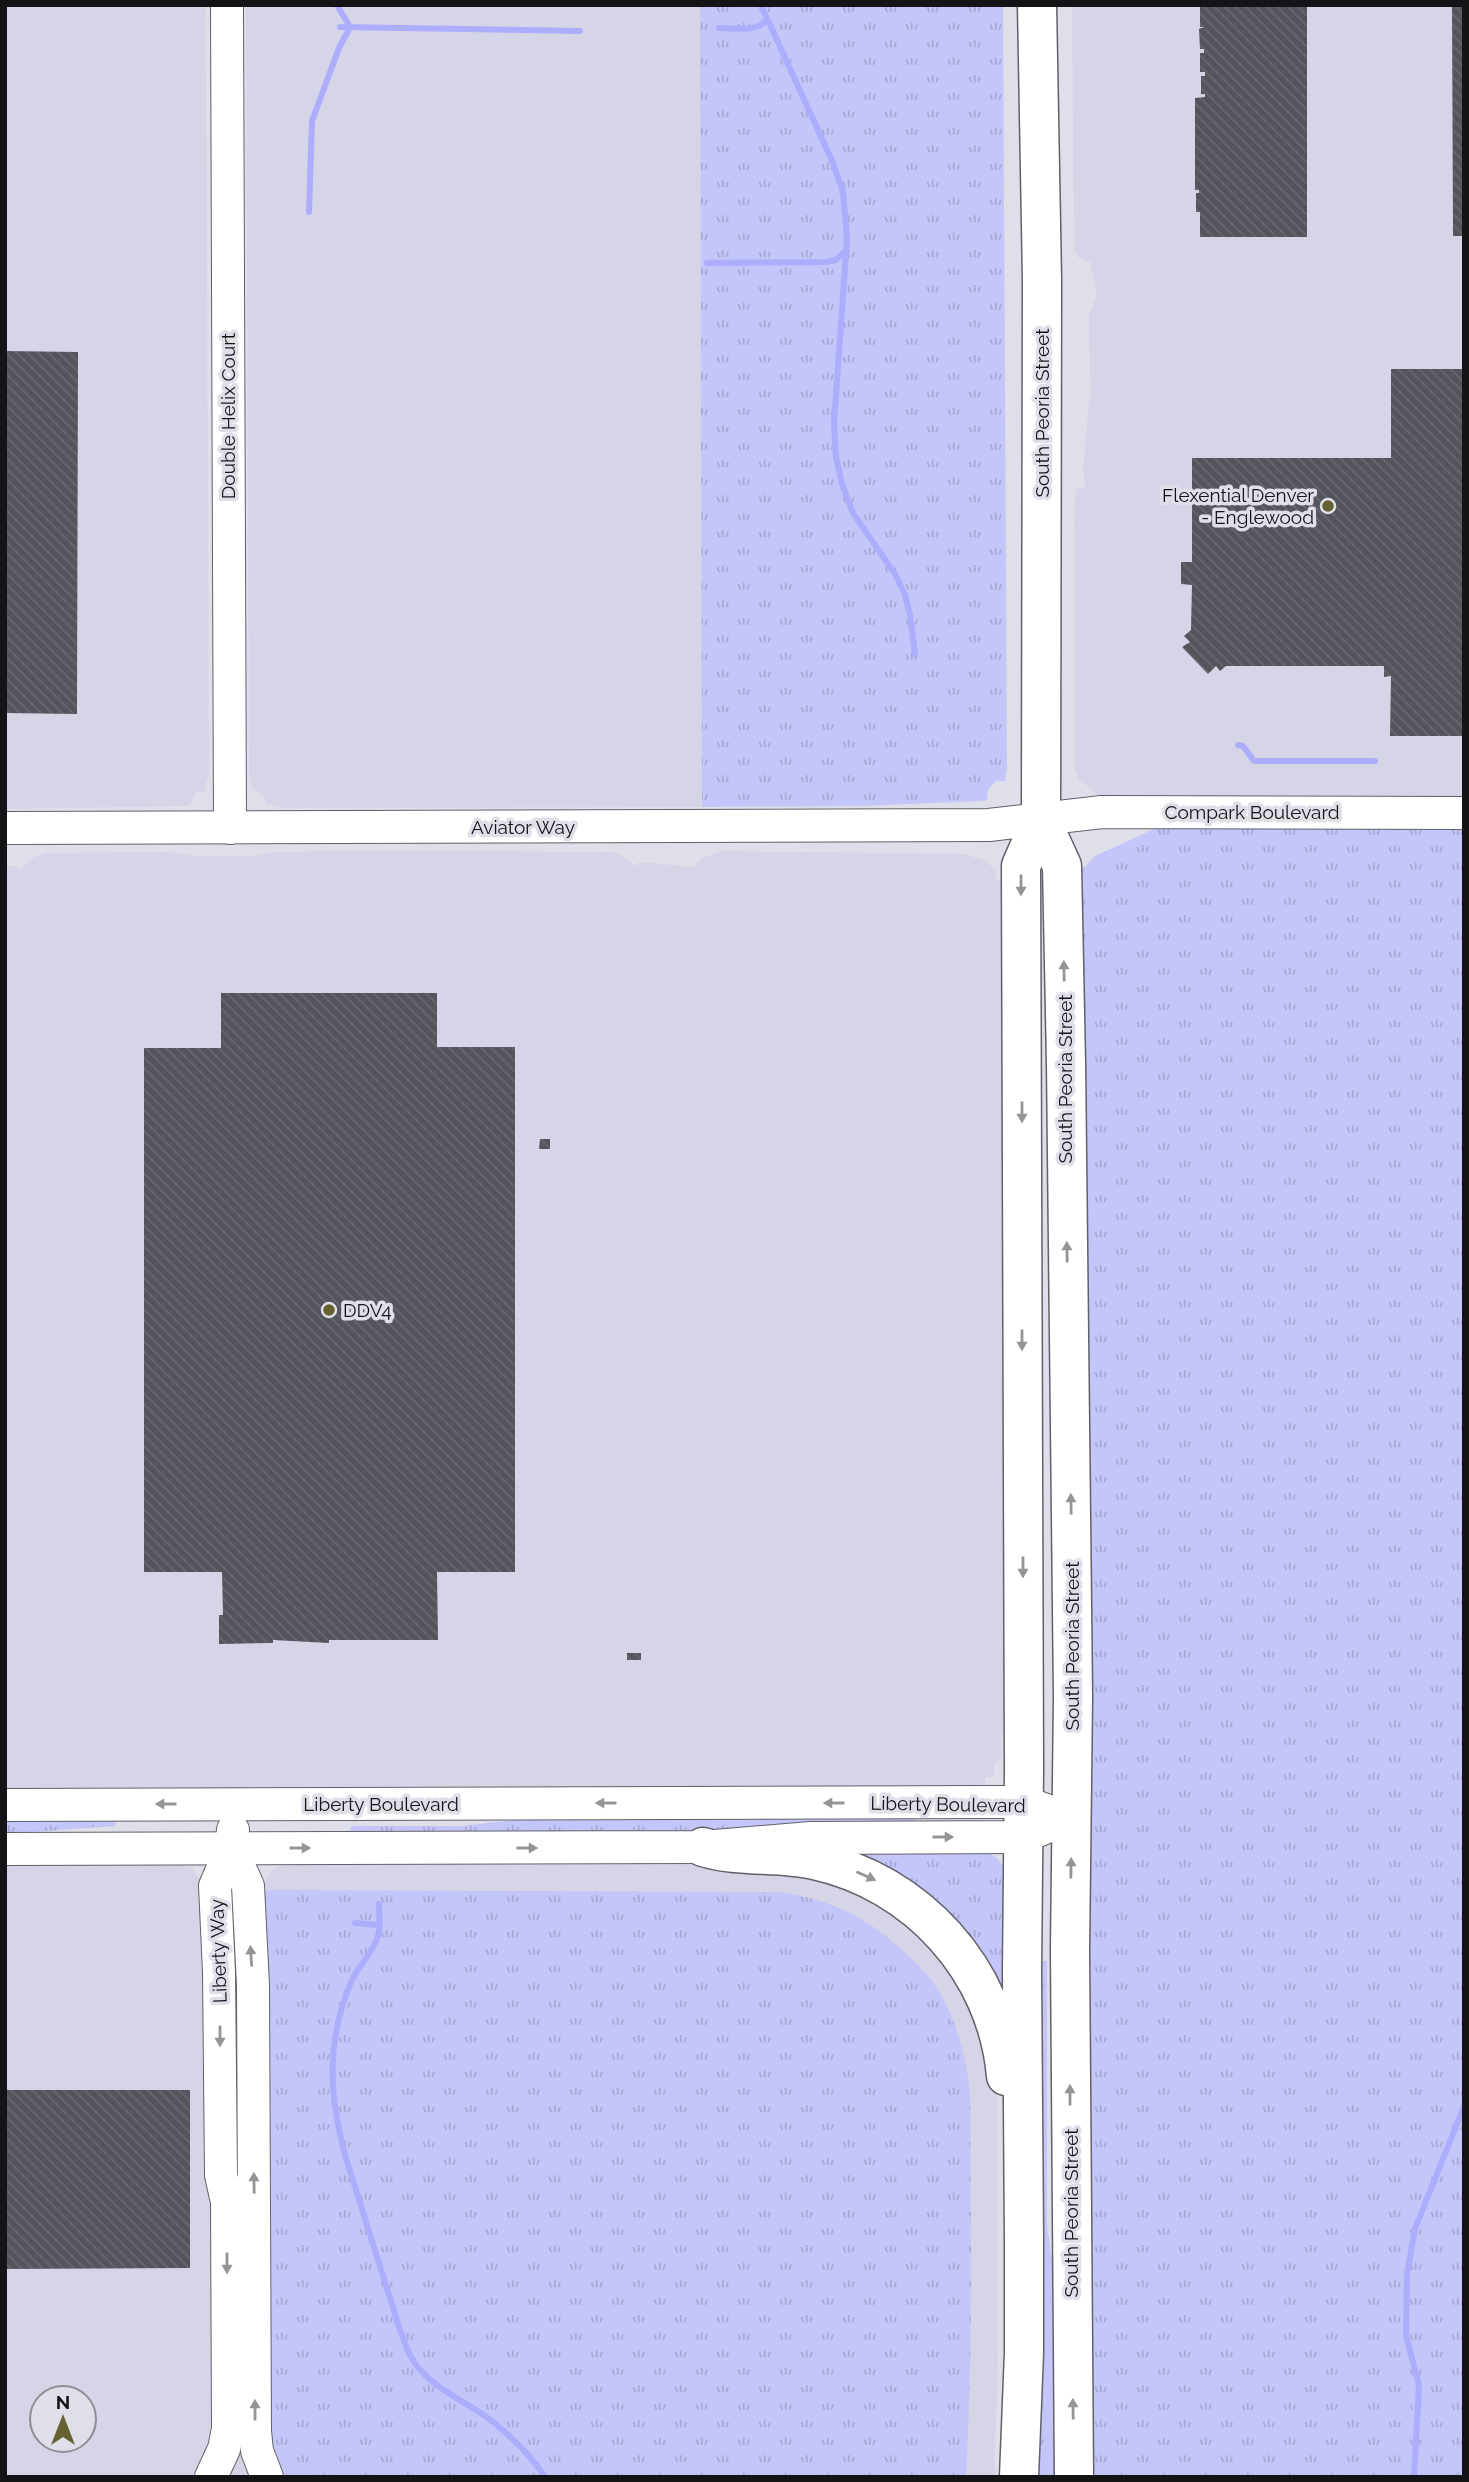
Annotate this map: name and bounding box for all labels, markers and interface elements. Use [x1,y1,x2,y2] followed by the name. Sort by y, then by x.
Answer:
[1031,328,1053,498] street label: South Peoria Street
[217,332,239,499] street label: Double Helix Court
[1162,484,1314,528] place label: Flexential Denver - Englewood
[1320,498,1336,514] marker: Flexential Denver - Englewood
[1164,801,1340,823] street label: Compark Boulevard
[471,816,575,838] street label: Aviator Way
[1015,874,1027,896] one-way arrow
[1058,959,1070,981] one-way arrow
[1054,994,1076,1164] street label: South Peoria Street
[1016,1101,1028,1123] one-way arrow
[1061,1241,1073,1263] one-way arrow
[343,1299,392,1321] place label: DDV4
[321,1302,337,1318] marker: DDV4
[1016,1329,1028,1351] one-way arrow
[1065,1493,1077,1515] one-way arrow
[1017,1556,1029,1578] one-way arrow
[1061,1561,1083,1731] street label: South Peoria Street
[870,1792,1026,1816] street label: Liberty Boulevard
[303,1793,459,1815] street label: Liberty Boulevard
[595,1797,617,1809] one-way arrow
[822,1797,844,1809] one-way arrow
[155,1798,177,1810] one-way arrow
[932,1831,954,1843] one-way arrow
[289,1842,311,1854] one-way arrow
[516,1842,538,1854] one-way arrow
[1065,1857,1077,1879] one-way arrow
[855,1871,876,1882] one-way arrow
[205,1898,231,2004] street label: Liberty Way
[245,1944,256,1966] one-way arrow
[214,2025,226,2047] one-way arrow
[1064,2084,1076,2106] one-way arrow
[1060,2128,1082,2298] street label: South Peoria Street
[248,2172,260,2194] one-way arrow
[221,2252,233,2274] one-way arrow
[28,2384,98,2454] north arrow
[56,2391,70,2413] text: N
[1067,2397,1078,2419] one-way arrow
[249,2399,261,2421] one-way arrow

